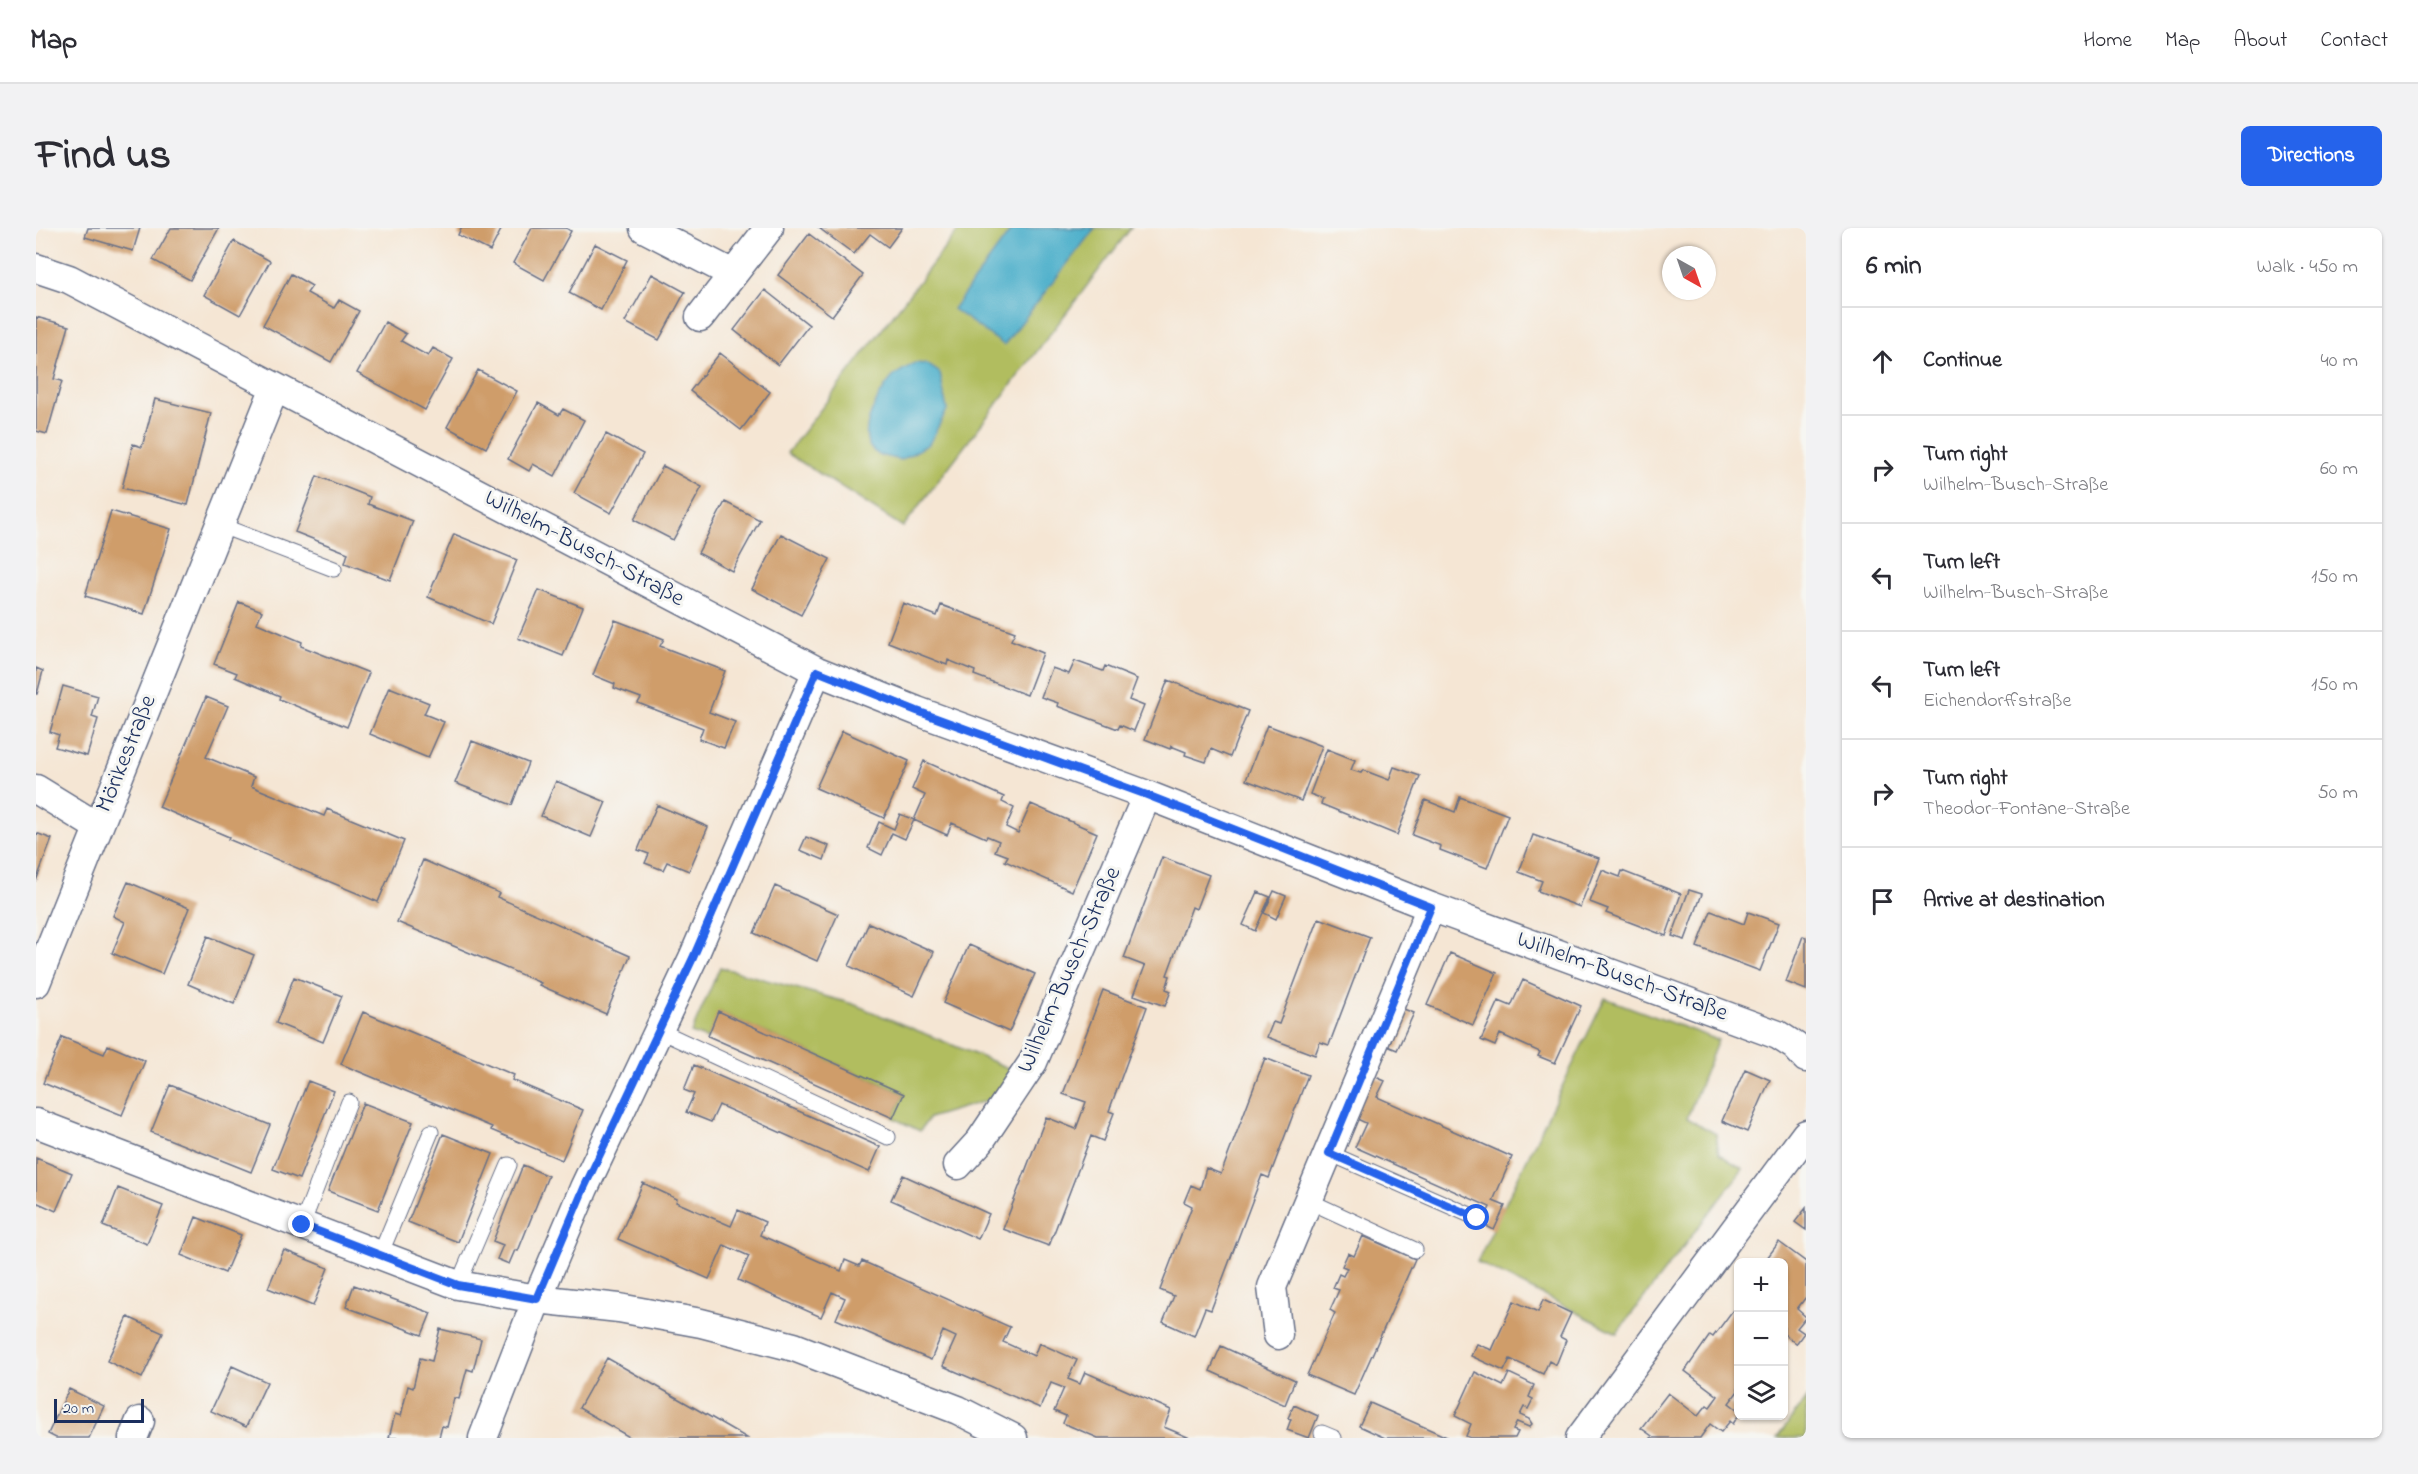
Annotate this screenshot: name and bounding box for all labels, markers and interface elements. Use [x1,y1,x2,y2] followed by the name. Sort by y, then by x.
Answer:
[30,21,77,62] text: Map
[2083,26,2132,56] text: Home
[2165,26,2200,56] text: Map
[2233,26,2287,56] text: About
[2320,26,2388,56] text: Contact
[36,126,171,187] text: Find us
[2241,126,2382,186] button: Directions
[1662,246,1716,300] north arrow
[1866,248,1922,286] text: 6 min
[2256,253,2358,282] text: Walk · 450 m
[1866,345,1899,378] icon: ahead
[1923,345,2002,377] text: Continue
[2321,347,2358,376] text: 40 m
[1923,439,2008,471] text: Turn right
[1866,453,1899,486] icon: right
[2320,455,2358,484] text: 60 m
[1923,471,2108,500] text: Wilhelm-Busch-Straße
[478,481,691,617] street label: Wilhelm-Busch-Straße
[1923,547,2000,579] text: Turn left
[1866,561,1899,594] icon: left
[2311,563,2358,592] text: 150 m
[1923,579,2108,608] text: Wilhelm-Busch-Straße
[1923,655,2000,687] text: Turn left
[1866,669,1899,702] icon: left
[2311,671,2358,700] text: 150 m
[1923,687,2071,716] text: Eichendorffstraße
[88,690,167,818] street label: Mörikestraße
[1923,763,2008,795] text: Turn right
[1866,777,1899,810] icon: right
[2317,779,2358,808] text: 50 m
[1923,795,2130,824] text: Theodor-Fontane-Straße
[1009,861,1131,1079] street label: Wilhelm-Busch-Straße
[1866,885,1899,918] icon: arrive
[1923,885,2105,917] text: Arrive at destination
[1512,923,1733,1032] street label: Wilhelm-Busch-Straße
[1463,1204,1489,1230] route start
[288,1211,314,1237] route end
[1734,1258,1788,1420] map controls
[1734,1258,1788,1312] button: +
[1734,1312,1788,1366] button: −
[1734,1366,1788,1420] button: layers
[54,1396,144,1424] scale bar
[63,1397,94,1421] text: 20 m

